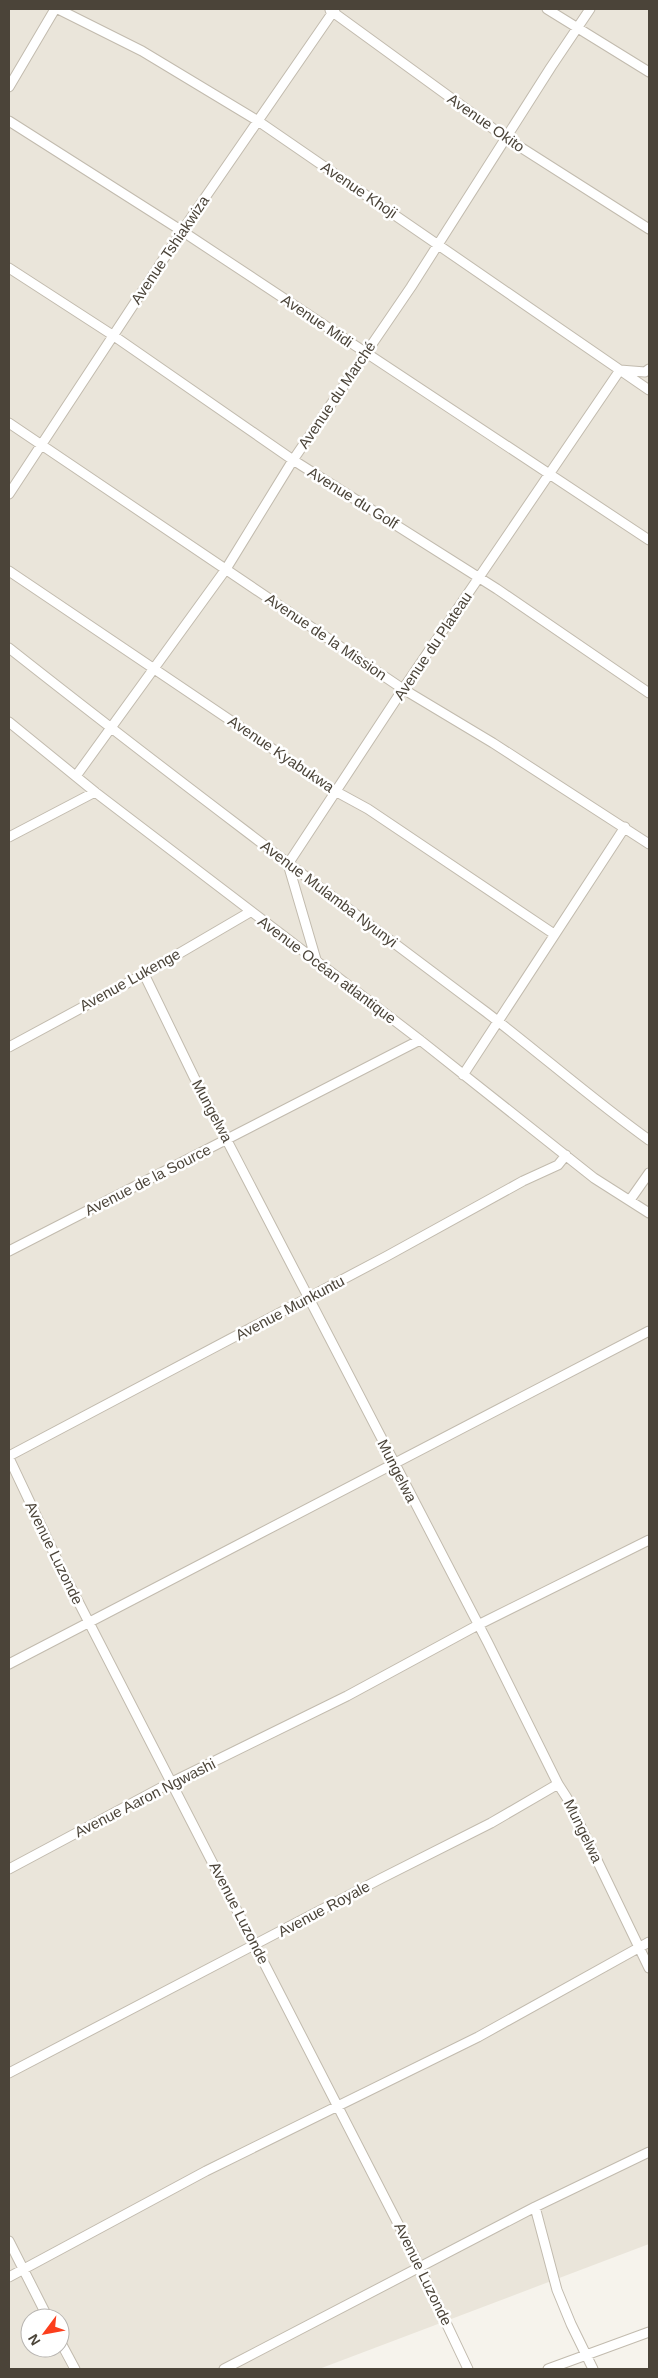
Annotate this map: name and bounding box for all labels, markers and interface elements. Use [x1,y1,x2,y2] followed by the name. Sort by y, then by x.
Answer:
[445,90,528,155] street label: Avenue Okito
[318,158,401,221] street label: Avenue Khoji
[127,192,213,307] street label: Avenue Tshiakwiza
[278,291,356,351] street label: Avenue Midi
[294,338,379,452] street label: Avenue du Marché
[305,463,402,533] street label: Avenue du Golf
[390,589,475,703] street label: Avenue du Plateau
[263,590,390,683] street label: Avenue de la Mission
[225,712,338,796] street label: Avenue Kyabukwa
[258,837,401,950] street label: Avenue Mulamba Nyunyi
[255,912,400,1027] street label: Avenue Océan atlantique
[77,945,183,1014] street label: Avenue Lukenge
[189,1077,236,1146] street label: Mungelwa
[82,1140,214,1219] street label: Avenue de la Source
[233,1272,347,1343] street label: Avenue Munkuntu
[374,1436,421,1506] street label: Mungelwa
[22,1499,87,1607] street label: Avenue Luzonde
[72,1755,218,1840] street label: Avenue Aaron Ngwashi
[561,1796,606,1866] street label: Mungelwa
[206,1859,273,1967] street label: Avenue Luzonde
[275,1877,373,1940] street label: Avenue Royale
[391,2220,456,2328] street label: Avenue Luzonde
[20,2308,70,2358] north arrow
[25,2331,43,2348] text: N

